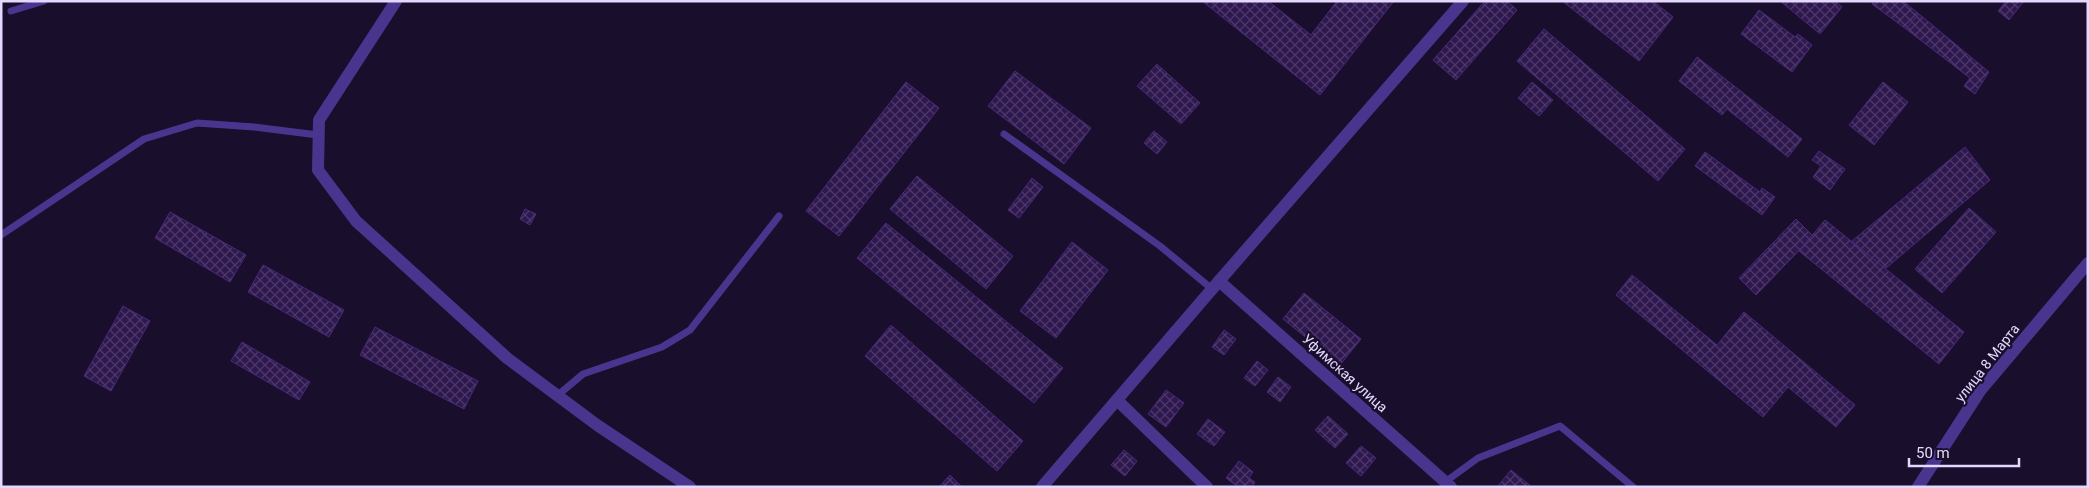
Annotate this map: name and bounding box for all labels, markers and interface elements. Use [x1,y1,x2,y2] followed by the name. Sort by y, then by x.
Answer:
[1952,321,2022,405] street label: улица 8 Марта
[1299,331,1391,415] street label: Уфимская улица
[1909,436,2019,468] scale bar
[1916,444,1950,462] text: 50 m

